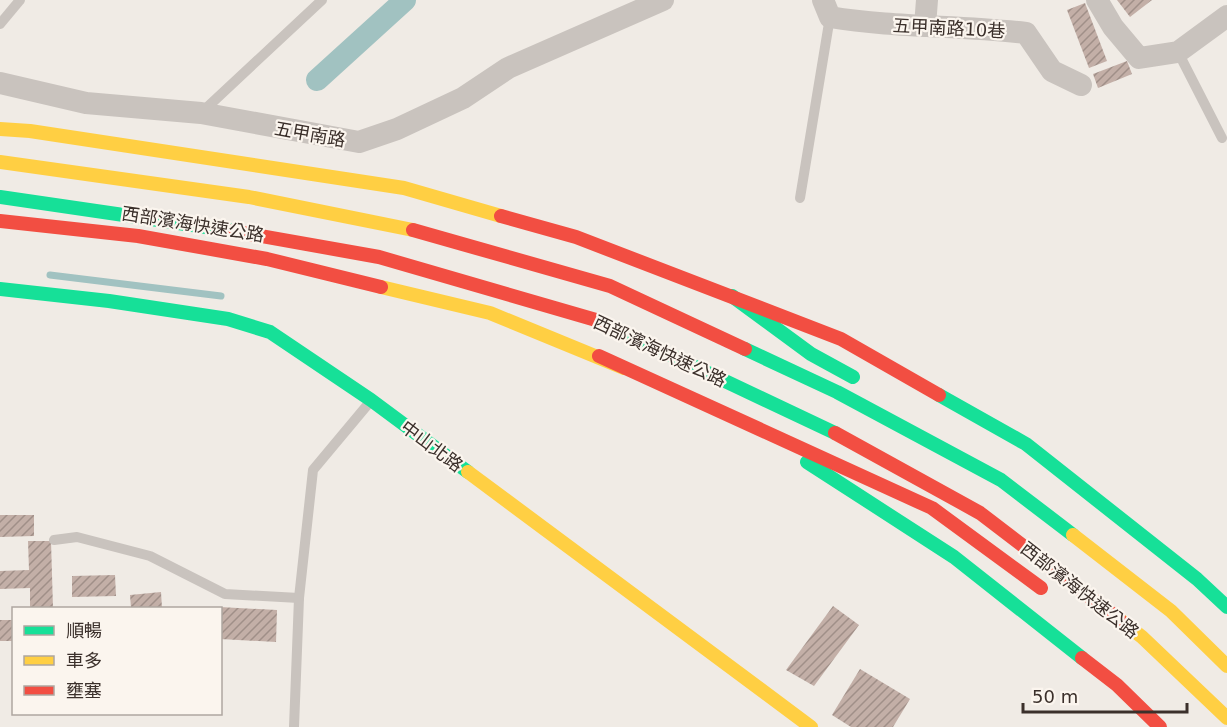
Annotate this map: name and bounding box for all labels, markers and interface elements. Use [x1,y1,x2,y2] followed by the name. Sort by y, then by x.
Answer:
[892,15,1006,41] street label: 五甲南路10巷
[273,117,347,151] street label: 五甲南路
[120,202,266,246] street label: 西部濱海快速公路
[590,311,730,391] street label: 西部濱海快速公路
[397,416,467,476] street label: 中山北路
[1017,537,1143,643] street label: 西部濱海快速公路
[12,607,222,715] legend
[66,620,102,641] text: 順暢
[66,650,102,671] text: 車多
[1023,676,1186,714] scale bar
[66,680,102,701] text: 壅塞
[1032,686,1078,707] text: 50 m

